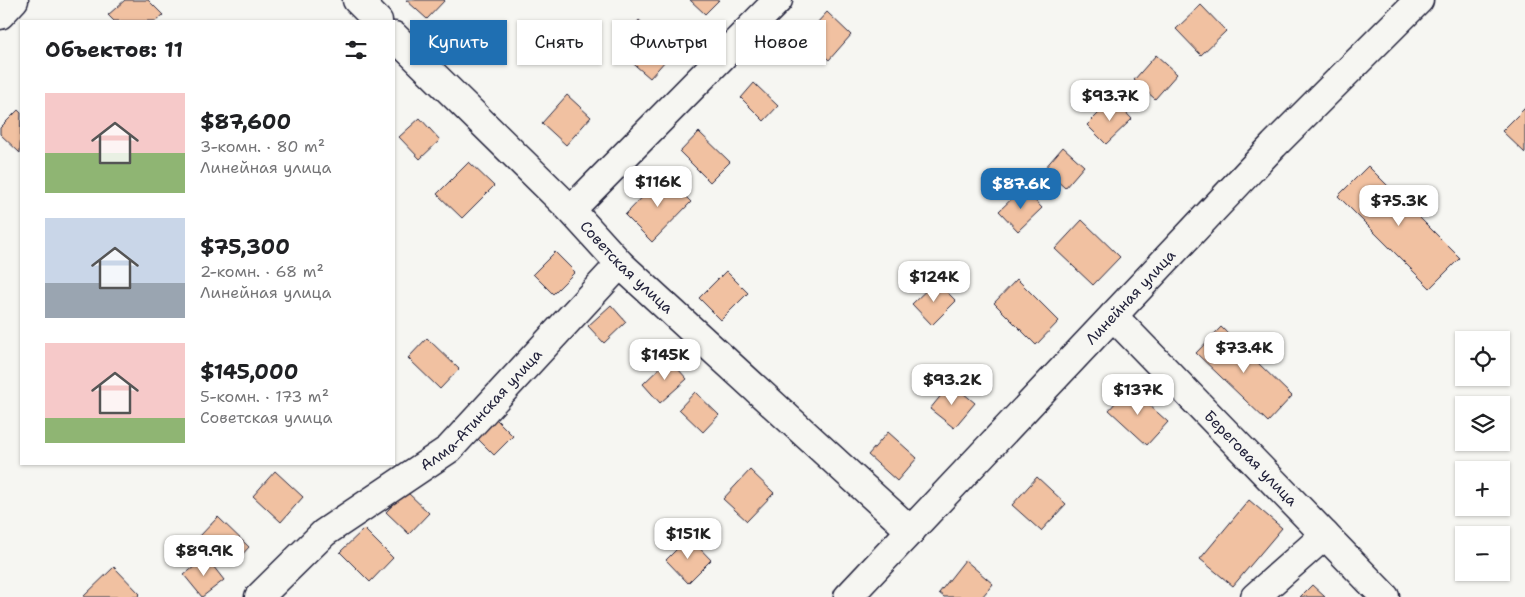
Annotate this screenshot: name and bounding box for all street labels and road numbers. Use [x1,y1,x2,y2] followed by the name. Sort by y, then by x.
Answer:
[575,216,678,318] street label: Советская улица
[1081,245,1181,349] street label: Линейная улица
[416,344,547,475] street label: Алма-Атинская улица
[1200,406,1302,511] street label: Береговая улица

